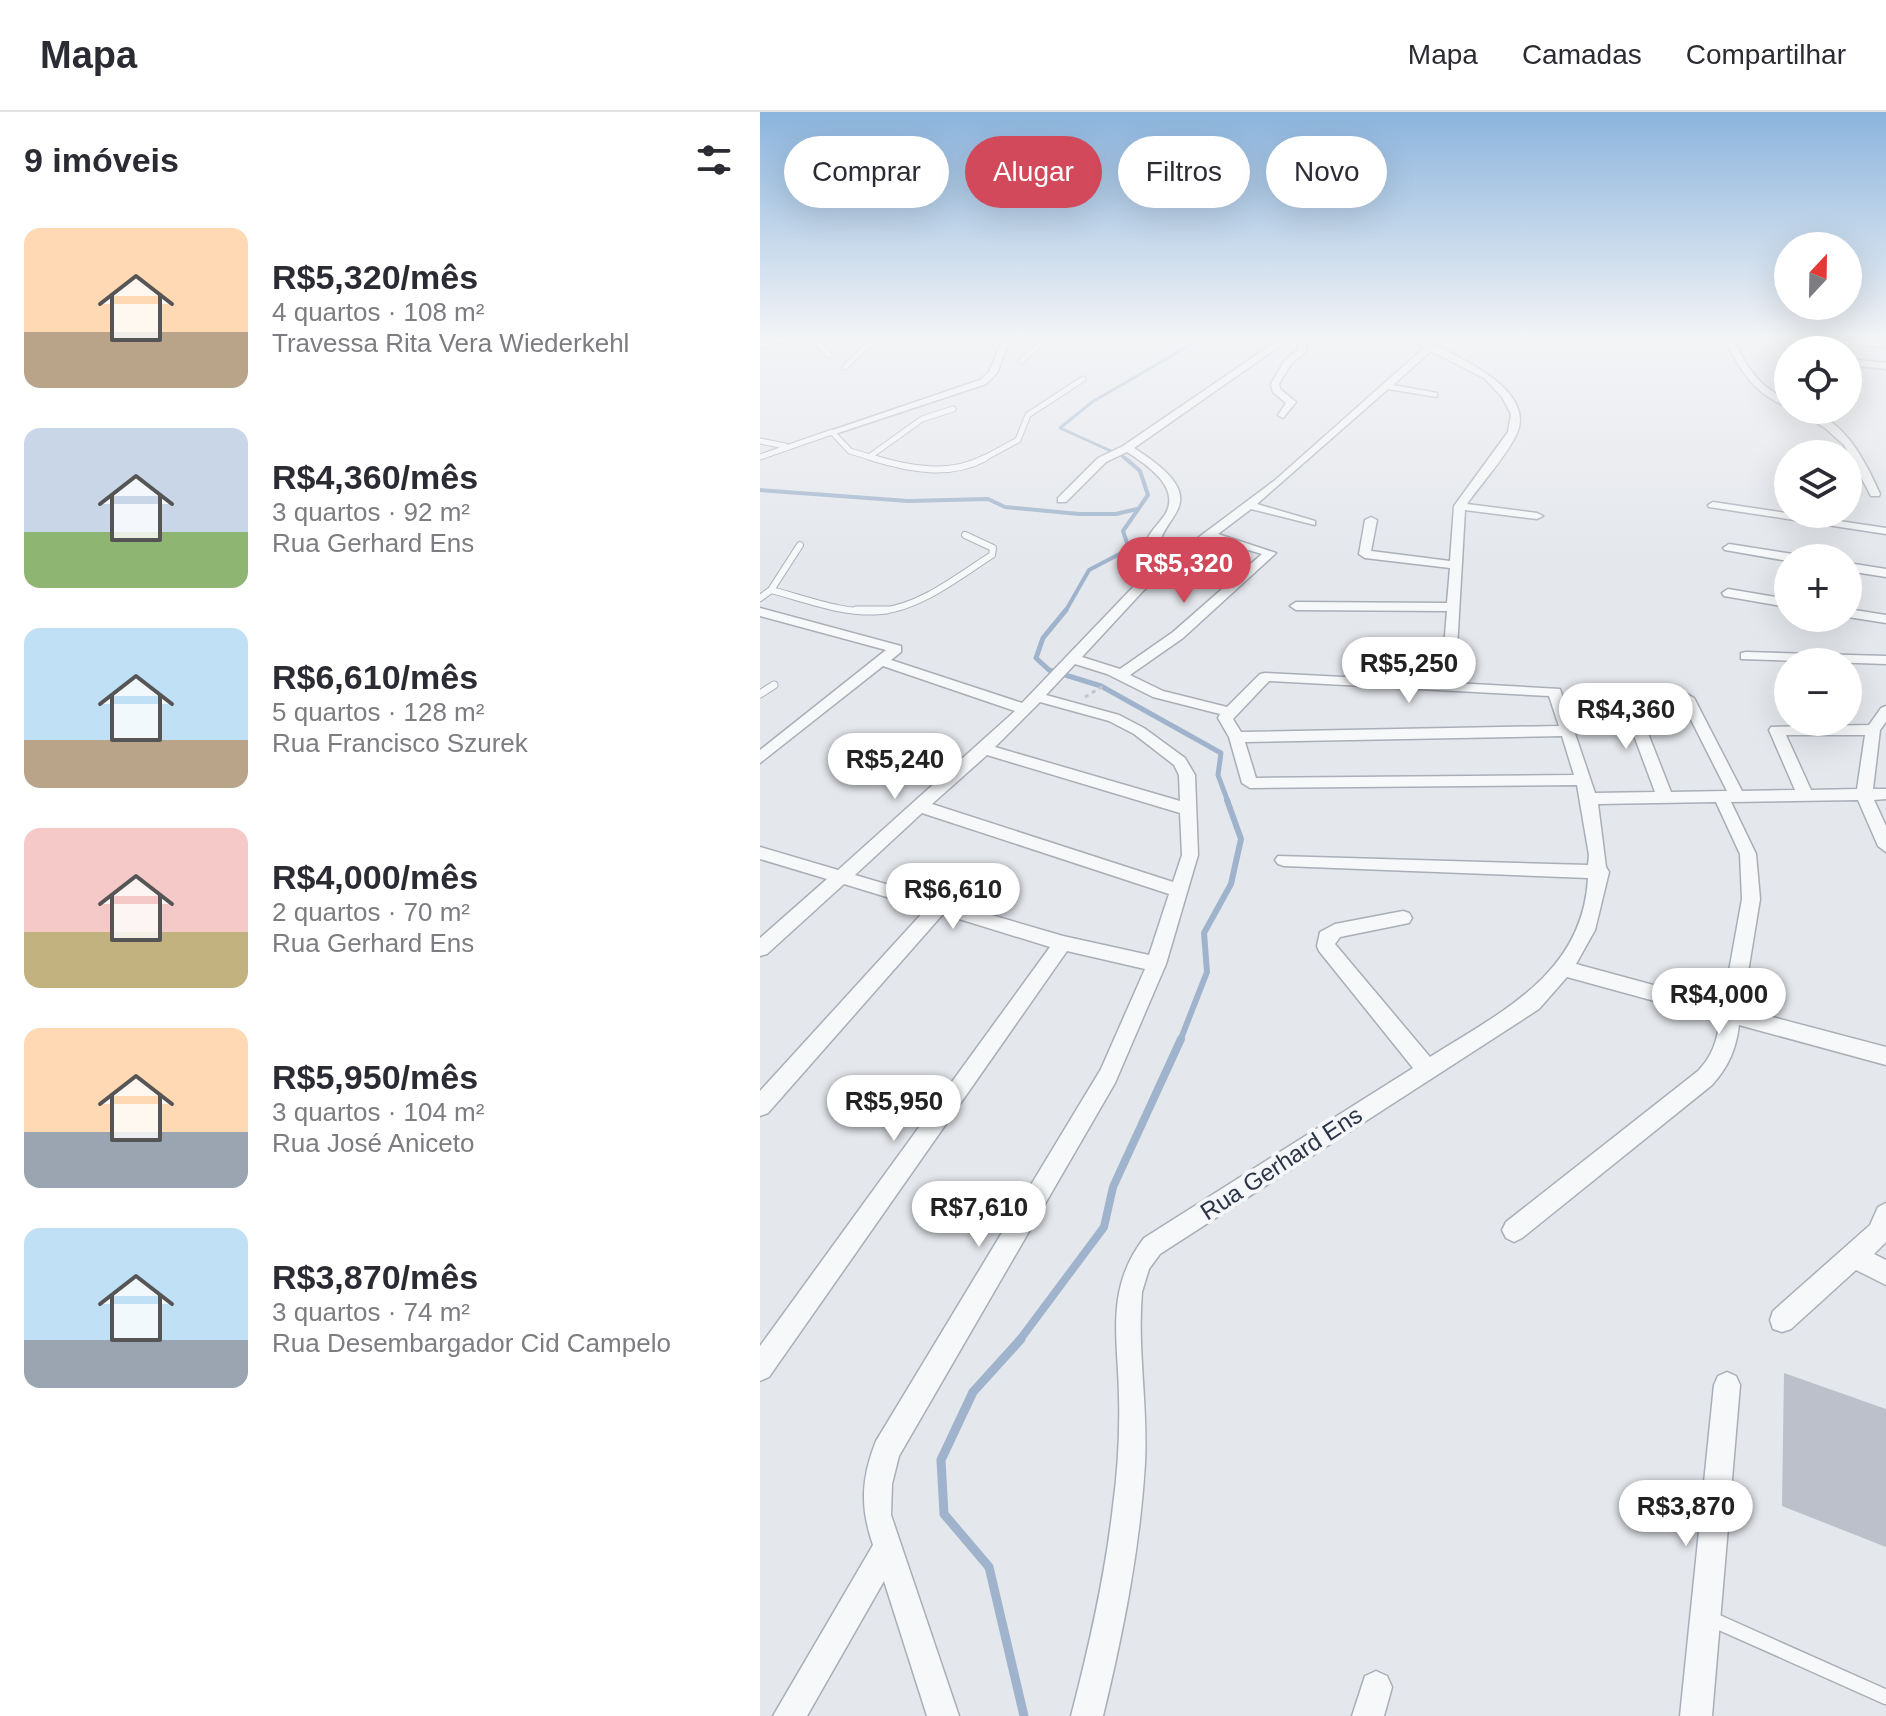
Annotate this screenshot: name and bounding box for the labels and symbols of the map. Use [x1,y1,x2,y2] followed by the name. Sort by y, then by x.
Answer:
[1774,232,1862,320] north arrow
[1110,537,1258,605] pin: R$5,320
[1335,637,1483,705] pin: R$5,250
[1552,683,1700,751] pin: R$4,360
[821,733,969,801] pin: R$5,240
[879,863,1027,931] pin: R$6,610
[1645,968,1793,1036] pin: R$4,000
[820,1075,968,1143] pin: R$5,950
[1195,1101,1367,1225] street label: Rua Gerhard Ens
[905,1181,1053,1249] pin: R$7,610
[1612,1480,1760,1548] pin: R$3,870

